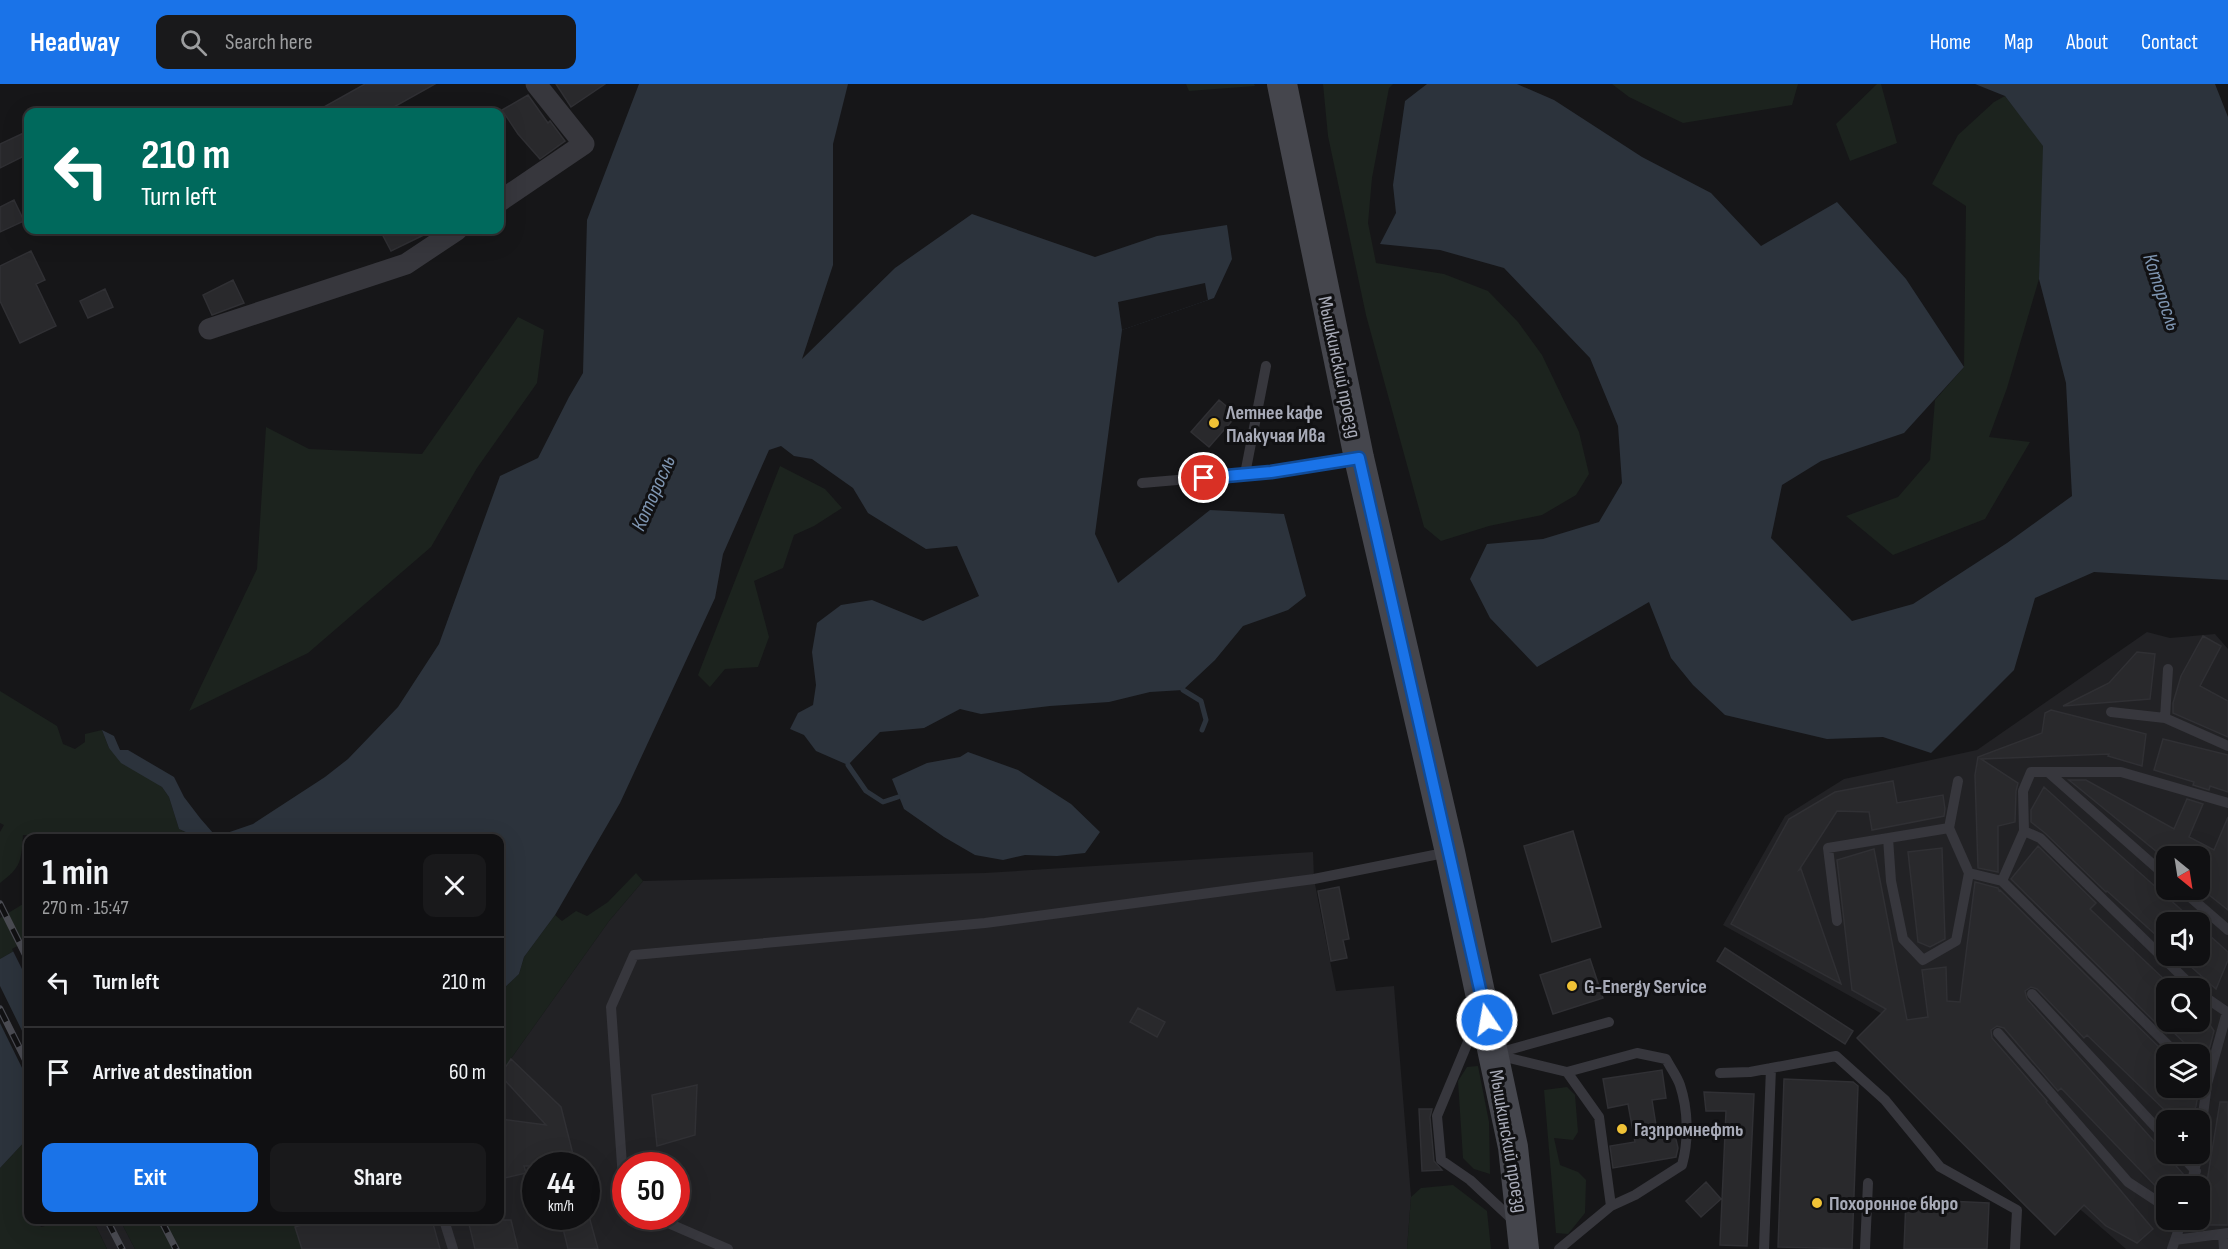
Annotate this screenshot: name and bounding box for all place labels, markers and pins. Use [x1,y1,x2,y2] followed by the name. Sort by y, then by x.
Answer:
[1225,401,1325,448] place label: Летнее кафе Плакучая Ива
[1207,416,1221,430] marker: Летнее кафе Плакучая Ива
[1178,452,1229,503] pin
[1584,975,1707,999] place label: G-Energy Service
[1565,979,1579,993] marker: G-Energy Service
[1634,1118,1743,1142] place label: Газпромнефть
[1615,1122,1629,1136] marker: Газпромнефть
[1829,1192,1958,1216] place label: Похоронное бюро
[1810,1196,1824,1210] marker: Похоронное бюро

